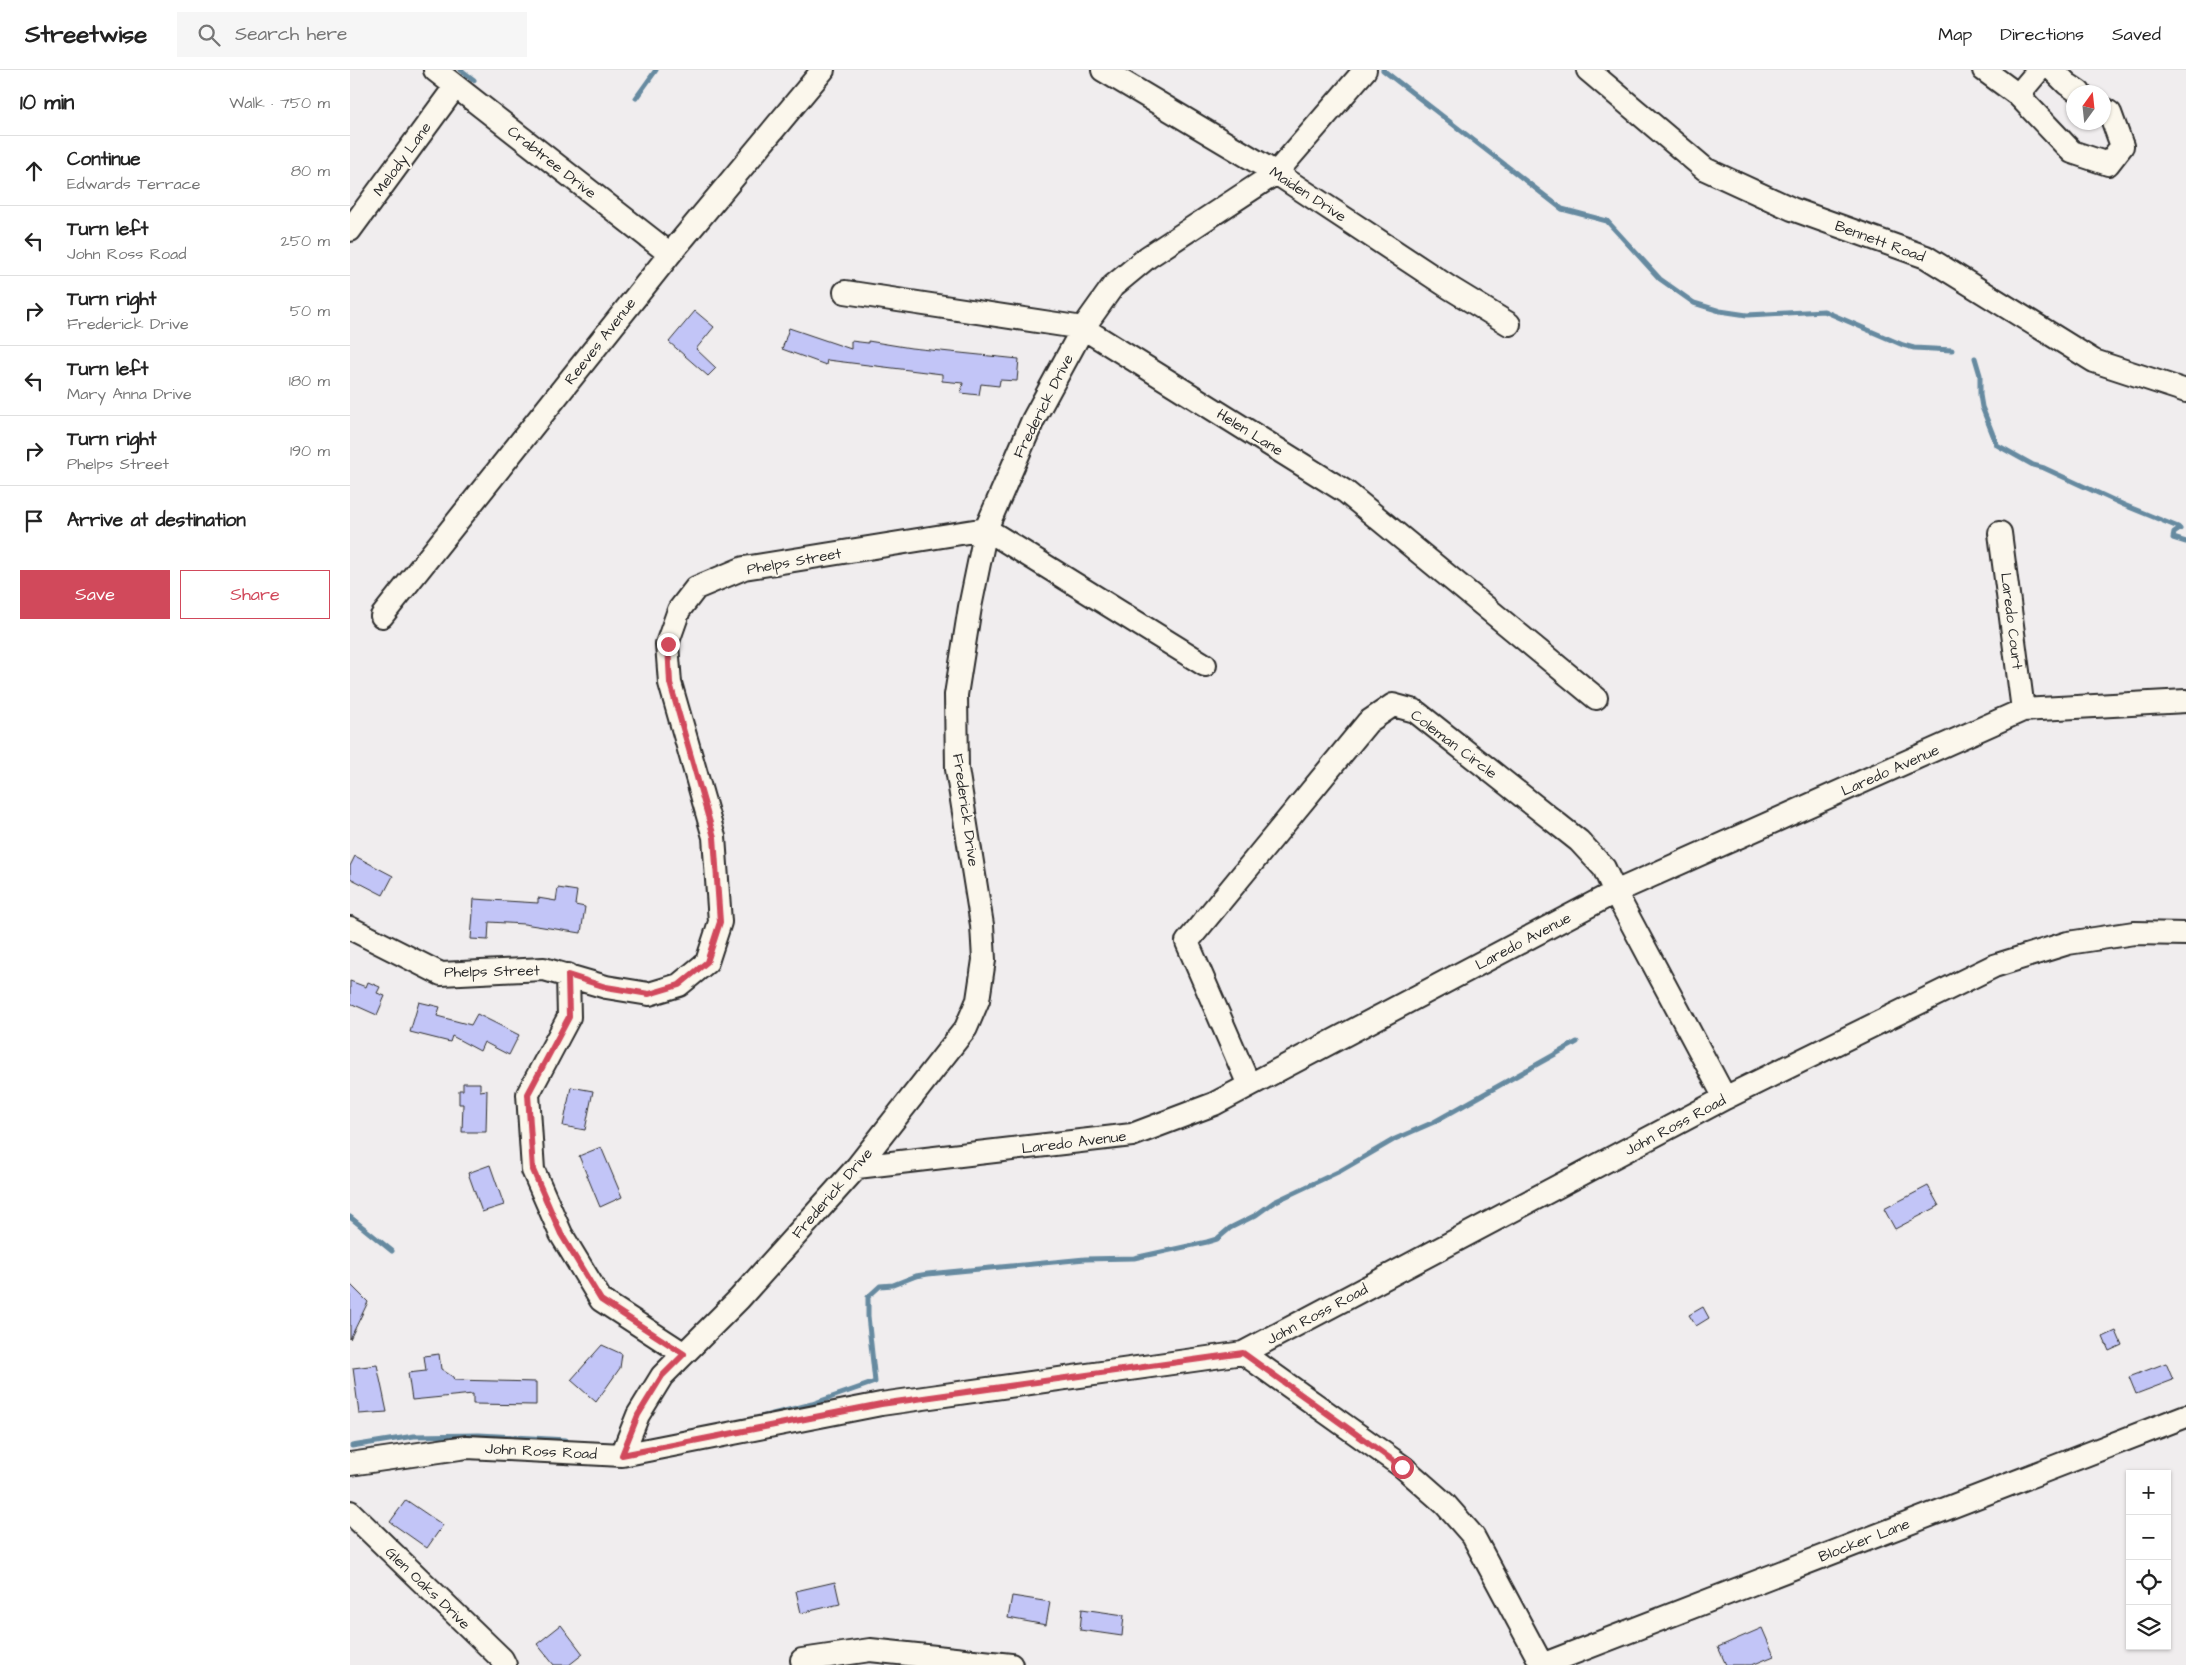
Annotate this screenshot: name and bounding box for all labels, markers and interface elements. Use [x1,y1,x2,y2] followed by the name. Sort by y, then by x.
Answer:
[177,12,527,57] search box
[25,18,147,52] text: Streetwise
[195,21,223,49] icon: search
[235,21,347,48] text: Search here
[1938,22,1972,47] text: Map
[2000,22,2084,47] text: Directions
[2112,22,2161,47] text: Saved
[2066,85,2111,130] north arrow
[20,88,74,117] text: 10 min
[229,92,330,114] text: Walk · 750 m
[368,118,437,201] street label: Melody Lane
[503,121,601,204] street label: Crabtree Drive
[67,146,141,173] text: Continue
[20,157,48,185] icon: ahead
[291,160,330,182] text: 80 m
[1265,162,1350,227] street label: Maiden Drive
[67,173,200,195] text: Edwards Terrace
[1832,215,1928,268] street label: Bennett Road
[67,216,148,243] text: Turn left
[20,227,48,255] icon: left
[281,230,330,252] text: 250 m
[67,243,186,265] text: John Ross Road
[67,286,156,313] text: Turn right
[560,293,641,389] street label: Reeves Avenue
[20,297,48,325] icon: right
[290,300,330,322] text: 50 m
[67,313,189,335] text: Frederick Drive
[1008,351,1079,462] street label: Frederick Drive
[67,356,148,383] text: Turn left
[20,367,48,395] icon: left
[289,370,330,392] text: 180 m
[67,383,192,405] text: Mary Anna Drive
[1212,404,1287,461] street label: Helen Lane
[67,426,156,453] text: Turn right
[20,437,48,465] icon: right
[290,440,330,462] text: 190 m
[67,453,169,475] text: Phelps Street
[20,507,48,535] icon: arrive
[67,507,246,534] text: Arrive at destination
[745,543,843,580] street label: Phelps Street
[20,570,170,619] button: Save
[180,570,330,619] button: Share
[1995,571,2028,671] street label: Laredo Court
[657,633,680,656] route end
[1406,705,1501,784] street label: Coleman Circle
[1838,739,1943,801] street label: Laredo Avenue
[947,752,984,868] street label: Frederick Drive
[1472,907,1575,975] street label: Laredo Avenue
[444,960,540,983] street label: Phelps Street
[1621,1090,1730,1161] street label: John Ross Road
[1021,1126,1128,1159] street label: Laredo Avenue
[787,1143,878,1243] street label: Frederick Drive
[1263,1279,1372,1350] street label: John Ross Road
[485,1438,598,1465] street label: John Ross Road
[1391,1456,1414,1479] route start
[2126,1470,2171,1650] map controls
[2126,1470,2171,1515] button: +
[1816,1513,1913,1568] street label: Blocker Lane
[2126,1515,2171,1560] button: −
[380,1542,475,1634] street label: Glen Oaks Drive
[2126,1560,2171,1605] button: locate
[2126,1605,2171,1650] button: layers

